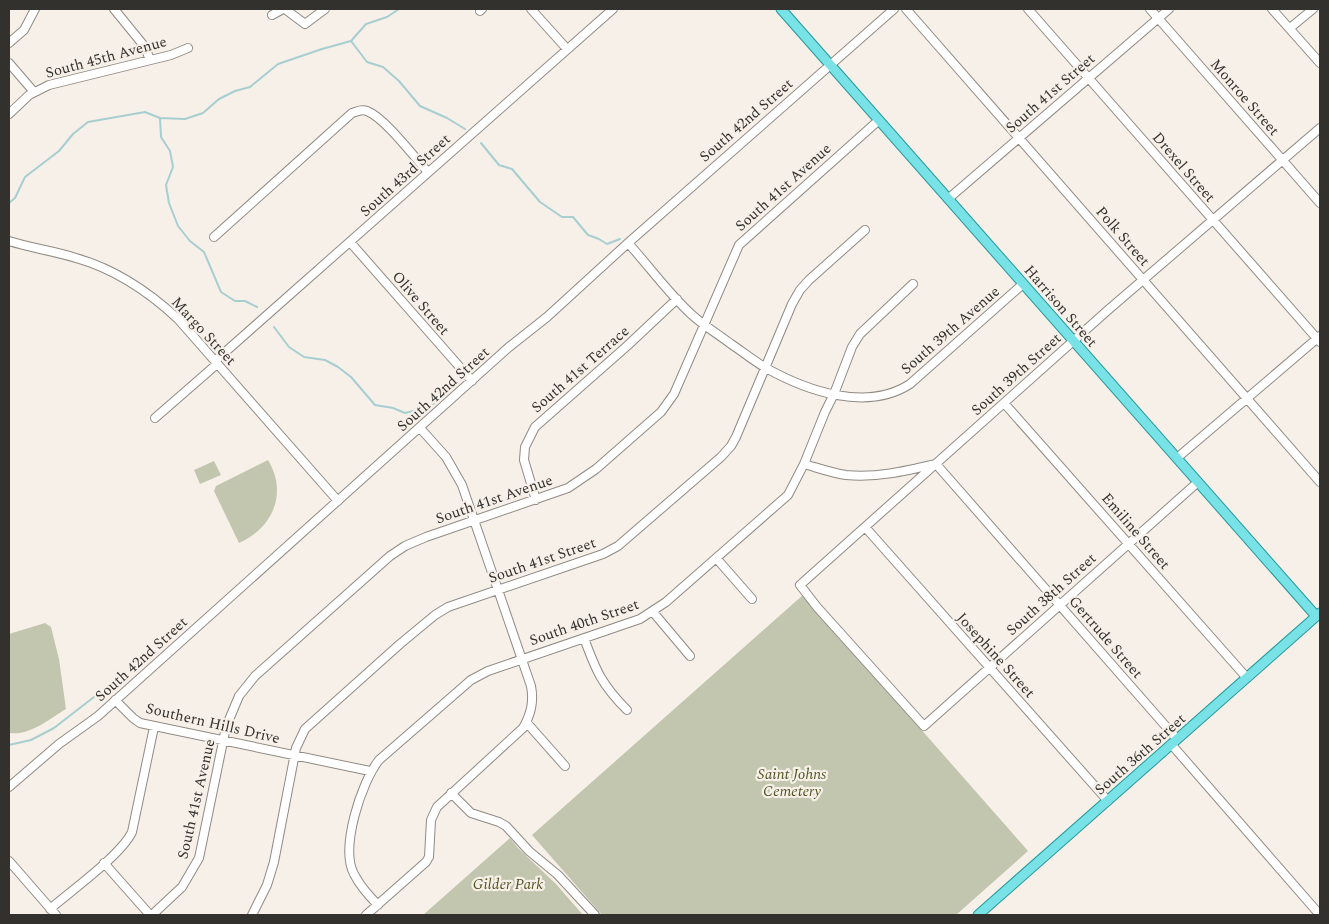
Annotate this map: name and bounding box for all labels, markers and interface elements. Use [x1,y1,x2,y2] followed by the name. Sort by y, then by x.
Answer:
[43,30,169,85] street label: South 45th Avenue
[1000,48,1100,139] street label: South 41st Street
[1205,54,1285,141] street label: Monroe Street
[694,73,798,168] street label: South 42nd Street
[1146,127,1221,208] street label: Drexel Street
[355,128,456,222] street label: South 43rd Street
[730,138,837,237] street label: South 41st Avenue
[1090,201,1155,272] street label: Polk Street
[1018,260,1103,353] street label: Harrison Street
[386,266,455,341] street label: Olive Street
[896,281,1005,380] street label: South 39th Avenue
[166,292,242,371] street label: Margo Street
[526,320,634,419] street label: South 41st Terrace
[966,327,1067,421] street label: South 39th Street
[392,341,495,437] street label: South 42nd Street
[433,469,556,530] street label: South 41st Avenue
[1096,488,1176,575] street label: Emiline Street
[485,531,599,590] street label: South 41st Street
[1001,547,1102,641] street label: South 38th Street
[1063,591,1148,684] street label: Gertrude Street
[526,593,642,652] street label: South 40th Street
[951,607,1040,703] street label: Josephine Street
[90,611,193,707] street label: South 42nd Street
[143,697,282,750] street label: Southern Hills Drive
[1089,708,1191,801] street label: South 36th Street
[172,737,221,861] street label: South 41st Avenue
[758,763,827,803] park label: Saint Johns Cemetery
[473,873,543,896] park label: Gilder Park

